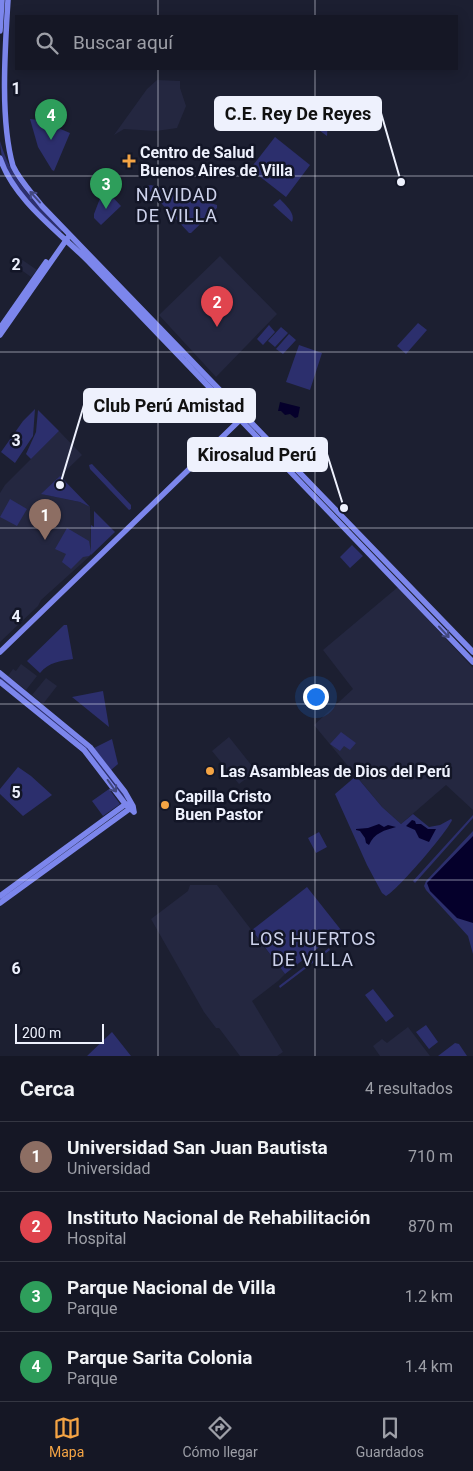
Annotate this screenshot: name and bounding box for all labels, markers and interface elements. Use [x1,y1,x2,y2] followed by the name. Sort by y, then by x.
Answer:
[15,15,458,70] search box
[33,29,61,57] icon: search
[73,31,173,54] text: Buscar aquí
[11,79,21,98] text: 1
[215,97,381,130] callout: C.E. Rey De Reyes
[35,99,67,140] pin: 4
[225,103,371,124] text: C.E. Rey De Reyes
[140,143,293,180] place label: Centro de Salud Buenos Aires de Villa
[122,154,136,168] marker: Centro de Salud Buenos Aires de Villa
[90,168,122,209] pin: 3
[136,184,218,226] district label: NAVIDAD DE VILLA
[29,190,40,203] one-way arrow
[11,255,21,274] text: 2
[201,286,233,327] pin: 2
[84,389,255,422] callout: Club Perú Amistad
[94,395,244,416] text: Club Perú Amistad
[11,431,21,450] text: 3
[188,438,327,471] callout: Kirosalud Perú
[198,444,316,465] text: Kirosalud Perú
[29,499,61,540] pin: 1
[11,607,21,626] text: 4
[438,625,450,638] one-way arrow
[303,684,329,710] your location
[220,762,450,781] place label: Las Asambleas de Dios del Perú
[204,765,216,777] marker: Las Asambleas de Dios del Perú
[107,779,117,793] one-way arrow
[11,783,21,802] text: 5
[175,787,271,824] place label: Capilla Cristo Buen Pastor
[159,799,171,811] marker: Capilla Cristo Buen Pastor
[250,928,376,970] district label: LOS HUERTOS DE VILLA
[11,959,21,978] text: 6
[15,1021,104,1044] scale bar
[22,1025,61,1041] text: 200 m
[20,1077,75,1101] text: Cerca
[365,1079,453,1098] text: 4 resultados
[67,1136,328,1159] text: Universidad San Juan Bautista
[31,1147,41,1166] text: 1
[408,1147,453,1166] text: 710 m
[67,1159,151,1178] text: Universidad
[67,1206,371,1229] text: Instituto Nacional de Rehabilitación
[31,1217,41,1236] text: 2
[408,1217,453,1236] text: 870 m
[67,1229,127,1248] text: Hospital
[67,1276,276,1299] text: Parque Nacional de Villa
[31,1287,41,1306] text: 3
[405,1287,453,1306] text: 1.2 km
[67,1299,117,1318] text: Parque
[67,1346,252,1369] text: Parque Sarita Colonia
[31,1357,41,1376] text: 4
[405,1357,453,1376] text: 1.4 km
[67,1369,117,1388] text: Parque
[49,1414,84,1460] tab: Mapa
[182,1414,258,1460] tab: Cómo llegar
[356,1414,424,1460] tab: Guardados

